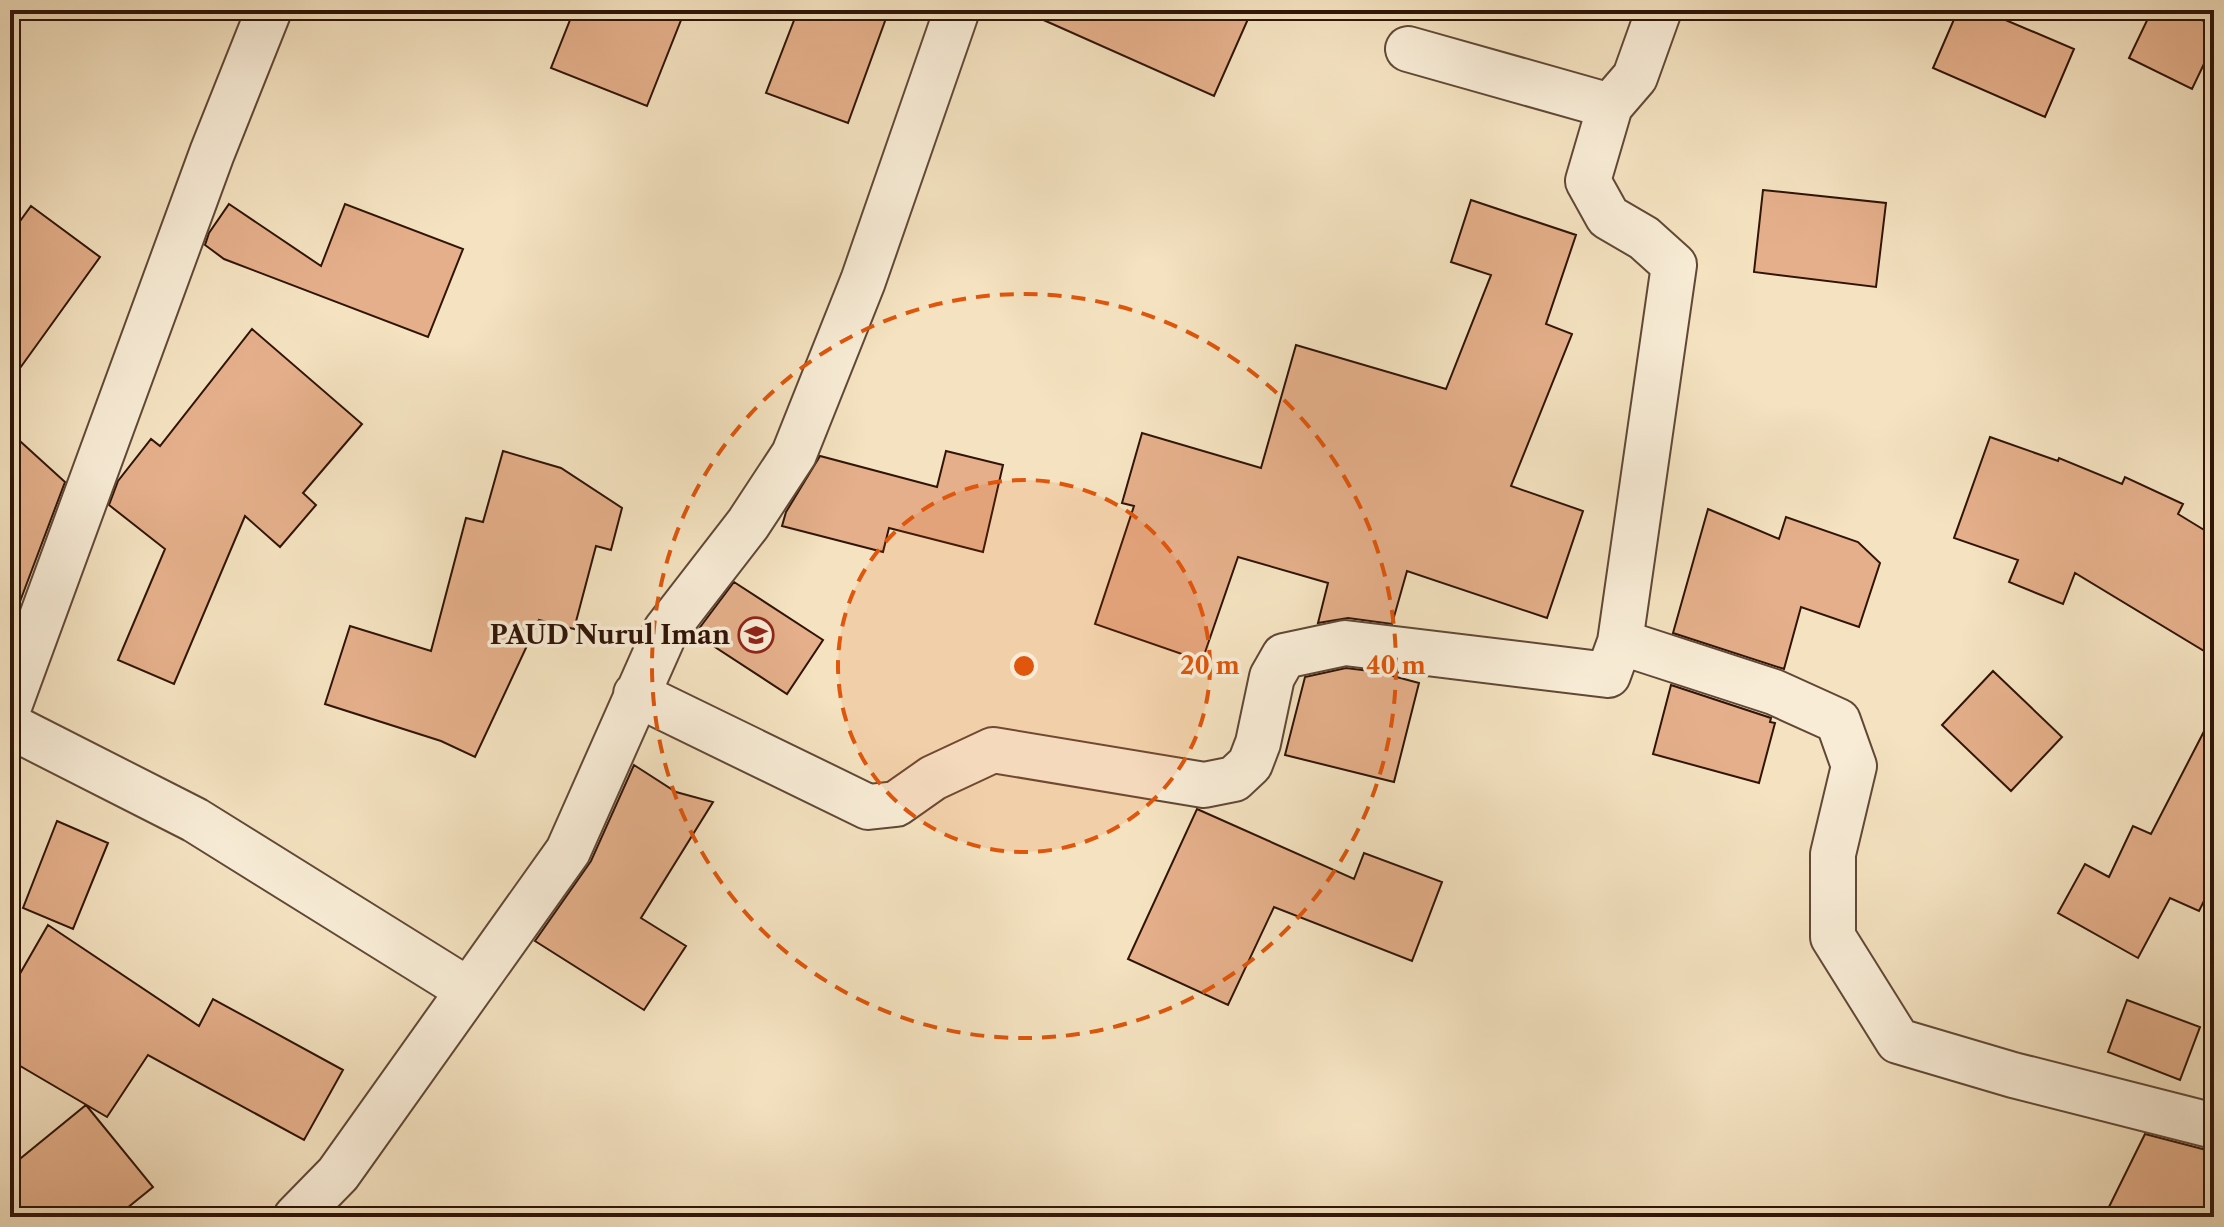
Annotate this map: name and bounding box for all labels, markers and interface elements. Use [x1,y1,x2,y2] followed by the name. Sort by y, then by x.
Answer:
[737,616,775,654] school or university icon: PAUD Nurul Iman
[490,619,730,651] place label: PAUD Nurul Iman
[1180,651,1240,680] text: 20 m
[1366,651,1426,680] text: 40 m
[1010,652,1038,680] centre of rings

